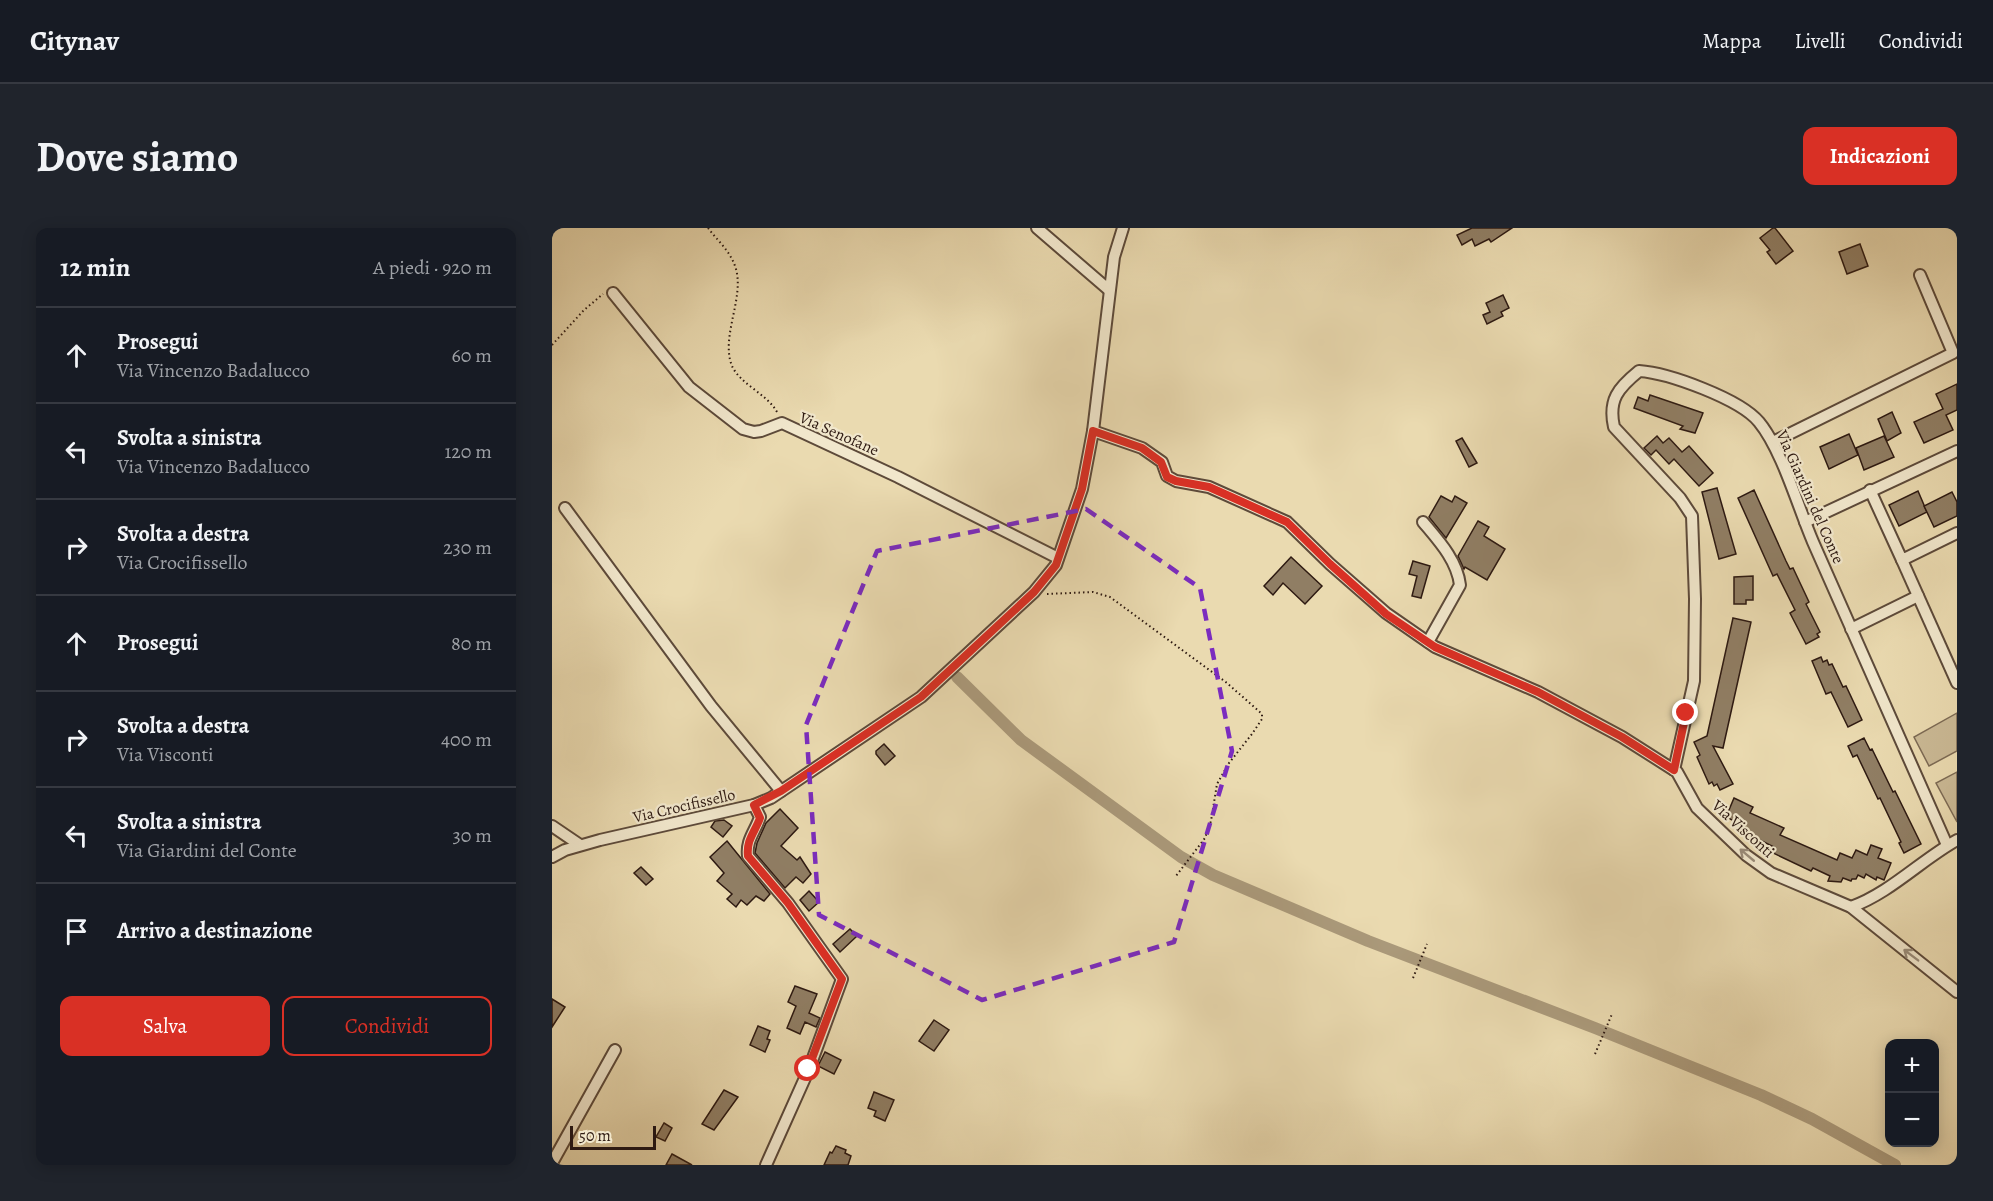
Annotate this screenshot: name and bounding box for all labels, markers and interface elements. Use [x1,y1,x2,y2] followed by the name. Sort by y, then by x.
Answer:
[30,22,119,60] text: Citynav
[1702,27,1761,55] text: Mappa
[1794,27,1846,55] text: Livelli
[1879,27,1963,55] text: Condividi
[1803,127,1957,185] button: Indicazioni
[36,128,238,185] text: Dove siamo
[60,250,130,285] text: 12 min
[373,254,492,281] text: A piedi · 920 m
[117,327,198,357] text: Prosegui
[60,339,93,372] icon: ahead
[452,342,492,369] text: 60 m
[117,357,310,384] text: Via Vincenzo Badalucco
[795,406,882,461] street label: Via Senofane
[117,423,262,453] text: Svolta a sinistra
[1770,426,1849,567] street label: Via Giardini del Conte
[60,435,93,468] icon: left
[444,438,492,465] text: 120 m
[117,453,310,480] text: Via Vincenzo Badalucco
[117,519,249,549] text: Svolta a destra
[60,531,93,564] icon: right
[443,534,492,561] text: 230 m
[117,549,247,576] text: Via Crocifissello
[60,627,93,660] icon: ahead
[117,628,198,658] text: Prosegui
[451,630,492,657] text: 80 m
[1672,699,1698,725] route end
[117,711,249,741] text: Svolta a destra
[60,723,93,756] icon: right
[441,726,492,753] text: 400 m
[117,741,214,768] text: Via Visconti
[630,784,737,829] street label: Via Crocifissello
[1706,794,1779,863] street label: Via Visconti
[117,807,262,837] text: Svolta a sinistra
[60,819,93,852] icon: left
[452,822,492,849] text: 30 m
[117,837,297,864] text: Via Giardini del Conte
[1739,848,1755,861] one-way arrow
[60,915,93,948] icon: arrive
[117,916,312,946] text: Arrivo a destinazione
[1904,949,1920,962] one-way arrow
[60,996,270,1056] button: Salva
[282,996,492,1056] button: Condividi
[1885,1039,1939,1147] map controls
[1885,1039,1939,1093] button: +
[794,1055,820,1081] route start
[1885,1093,1939,1147] button: −
[570,1123,656,1150] scale bar
[579,1125,611,1147] text: 50 m

